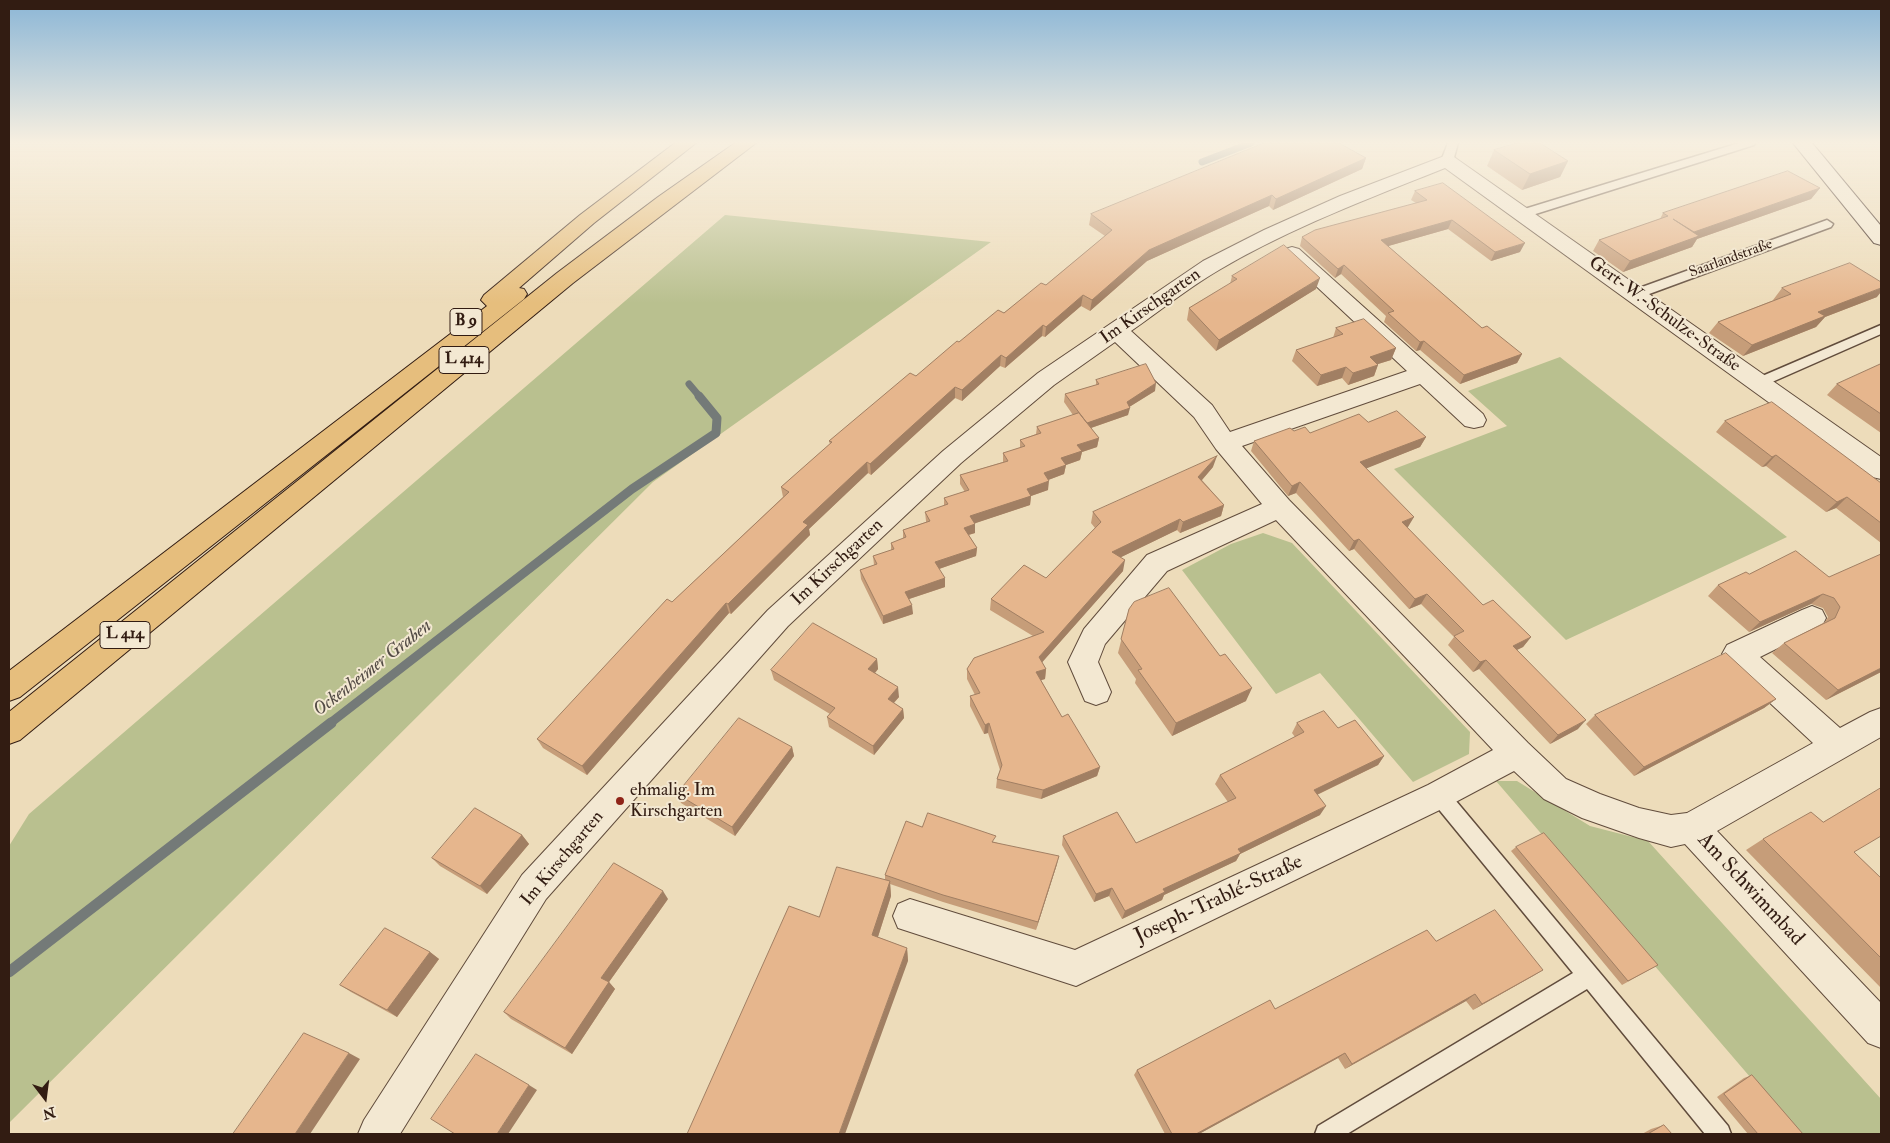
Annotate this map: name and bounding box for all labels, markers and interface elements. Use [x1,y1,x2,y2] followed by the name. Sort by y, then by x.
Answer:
[1687,236,1775,282] street label: Saarlandstraße
[1584,253,1744,377] street label: Gert-W.-Schulze-Straße
[1097,264,1205,350] street label: Im Kirschgarten
[450,308,482,336] road number: B 9
[439,346,489,374] road number: L 414
[788,515,888,611] street label: Im Kirschgarten
[309,616,437,722] water label: Ockenheimer Graben
[100,622,150,648] road number: L 414
[630,780,723,822] place label: ehmalig. Im Kirschgarten
[614,795,626,807] marker: ehmalig. Im Kirschgarten
[517,807,609,911] street label: Im Kirschgarten
[1691,828,1809,952] street label: Am Schwimmbad
[1131,850,1307,950] street label: Joseph-Trablé-Straße
[20,1073,70,1123] north arrow
[41,1103,57,1123] text: N

